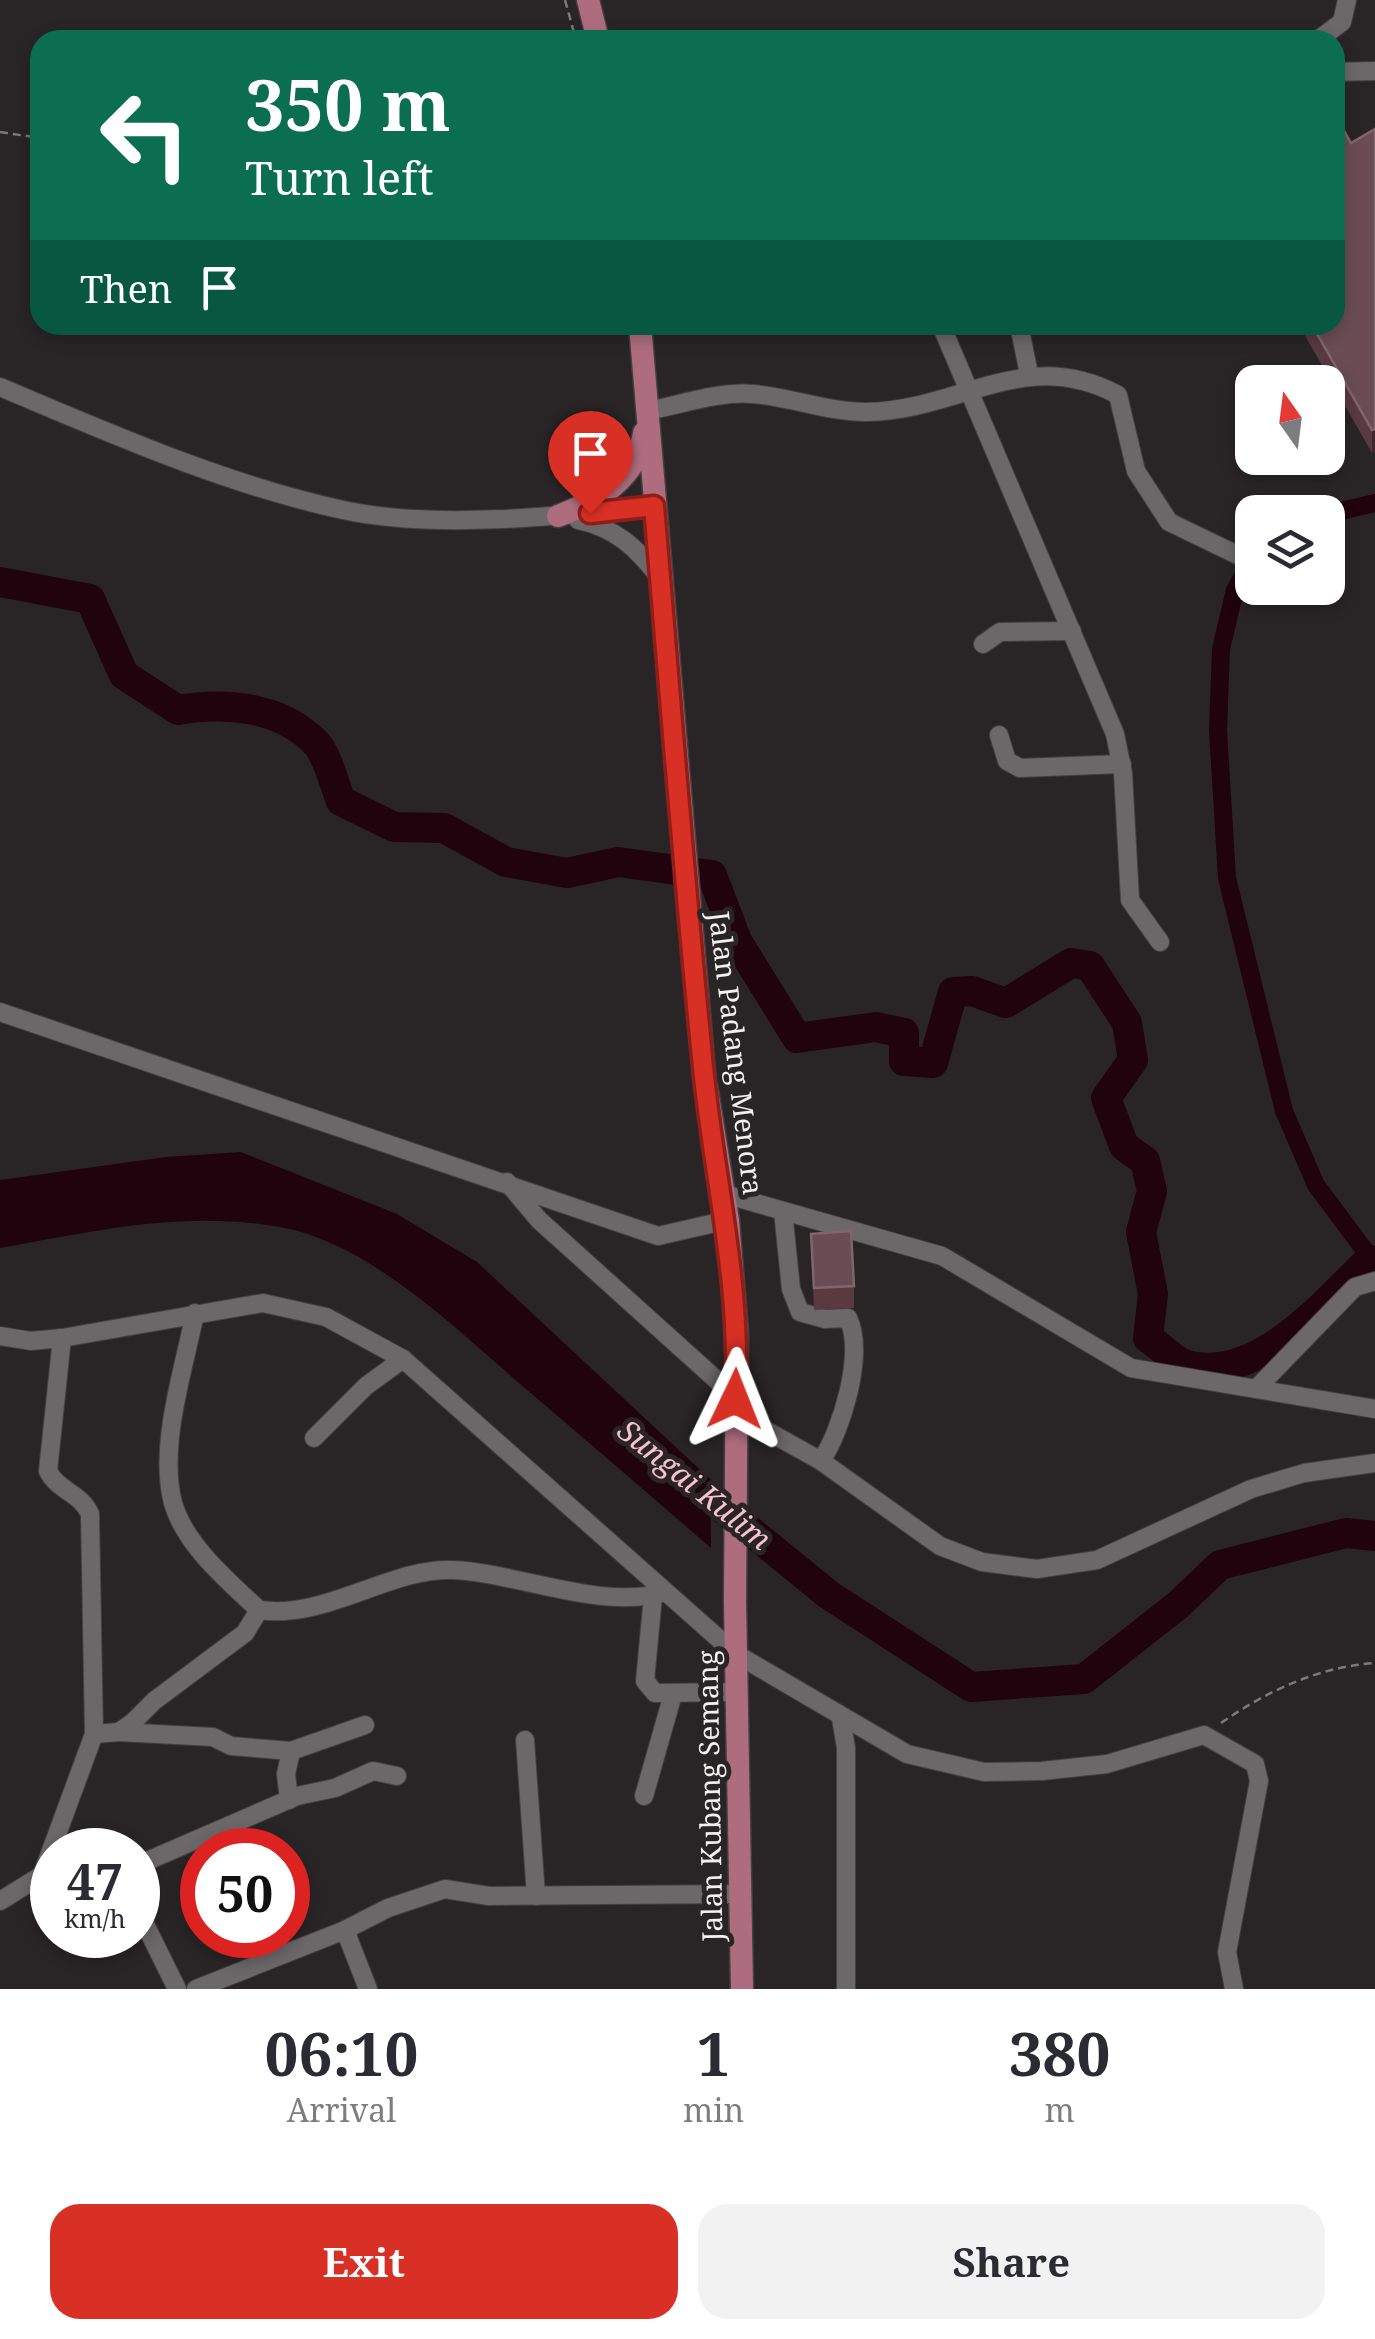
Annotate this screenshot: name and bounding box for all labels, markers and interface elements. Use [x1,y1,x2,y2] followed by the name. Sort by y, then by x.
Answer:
[245,56,451,152] text: 350 m
[80,70,210,200] icon: left
[245,147,434,208] text: Turn left
[192,260,247,315] icon: arrive
[80,262,172,314] text: Then
[1235,365,1345,475] north arrow
[1235,365,1345,605] map controls
[548,411,633,514] pin
[563,426,618,481] icon: arrive
[1235,495,1345,605] button: layers
[701,908,773,1197] street label: Jalan Padang Menora
[683,1347,787,1451] position arrow
[610,1409,781,1559] water label: Sungai Kulim
[687,1650,731,1943] street label: Jalan Kubang Semang
[180,1828,310,1958] speed limit sign: 50
[67,1847,123,1915] text: 47
[64,1901,126,1935] text: km/h
[265,2012,418,2094] text: 06:10
[697,2012,731,2094] text: 1
[1009,2012,1110,2094] text: 380
[287,2088,396,2131] text: Arrival
[683,2088,744,2131] text: min
[1044,2088,1075,2131] text: m
[50,2204,678,2319] button: Exit
[698,2204,1325,2319] button: Share

